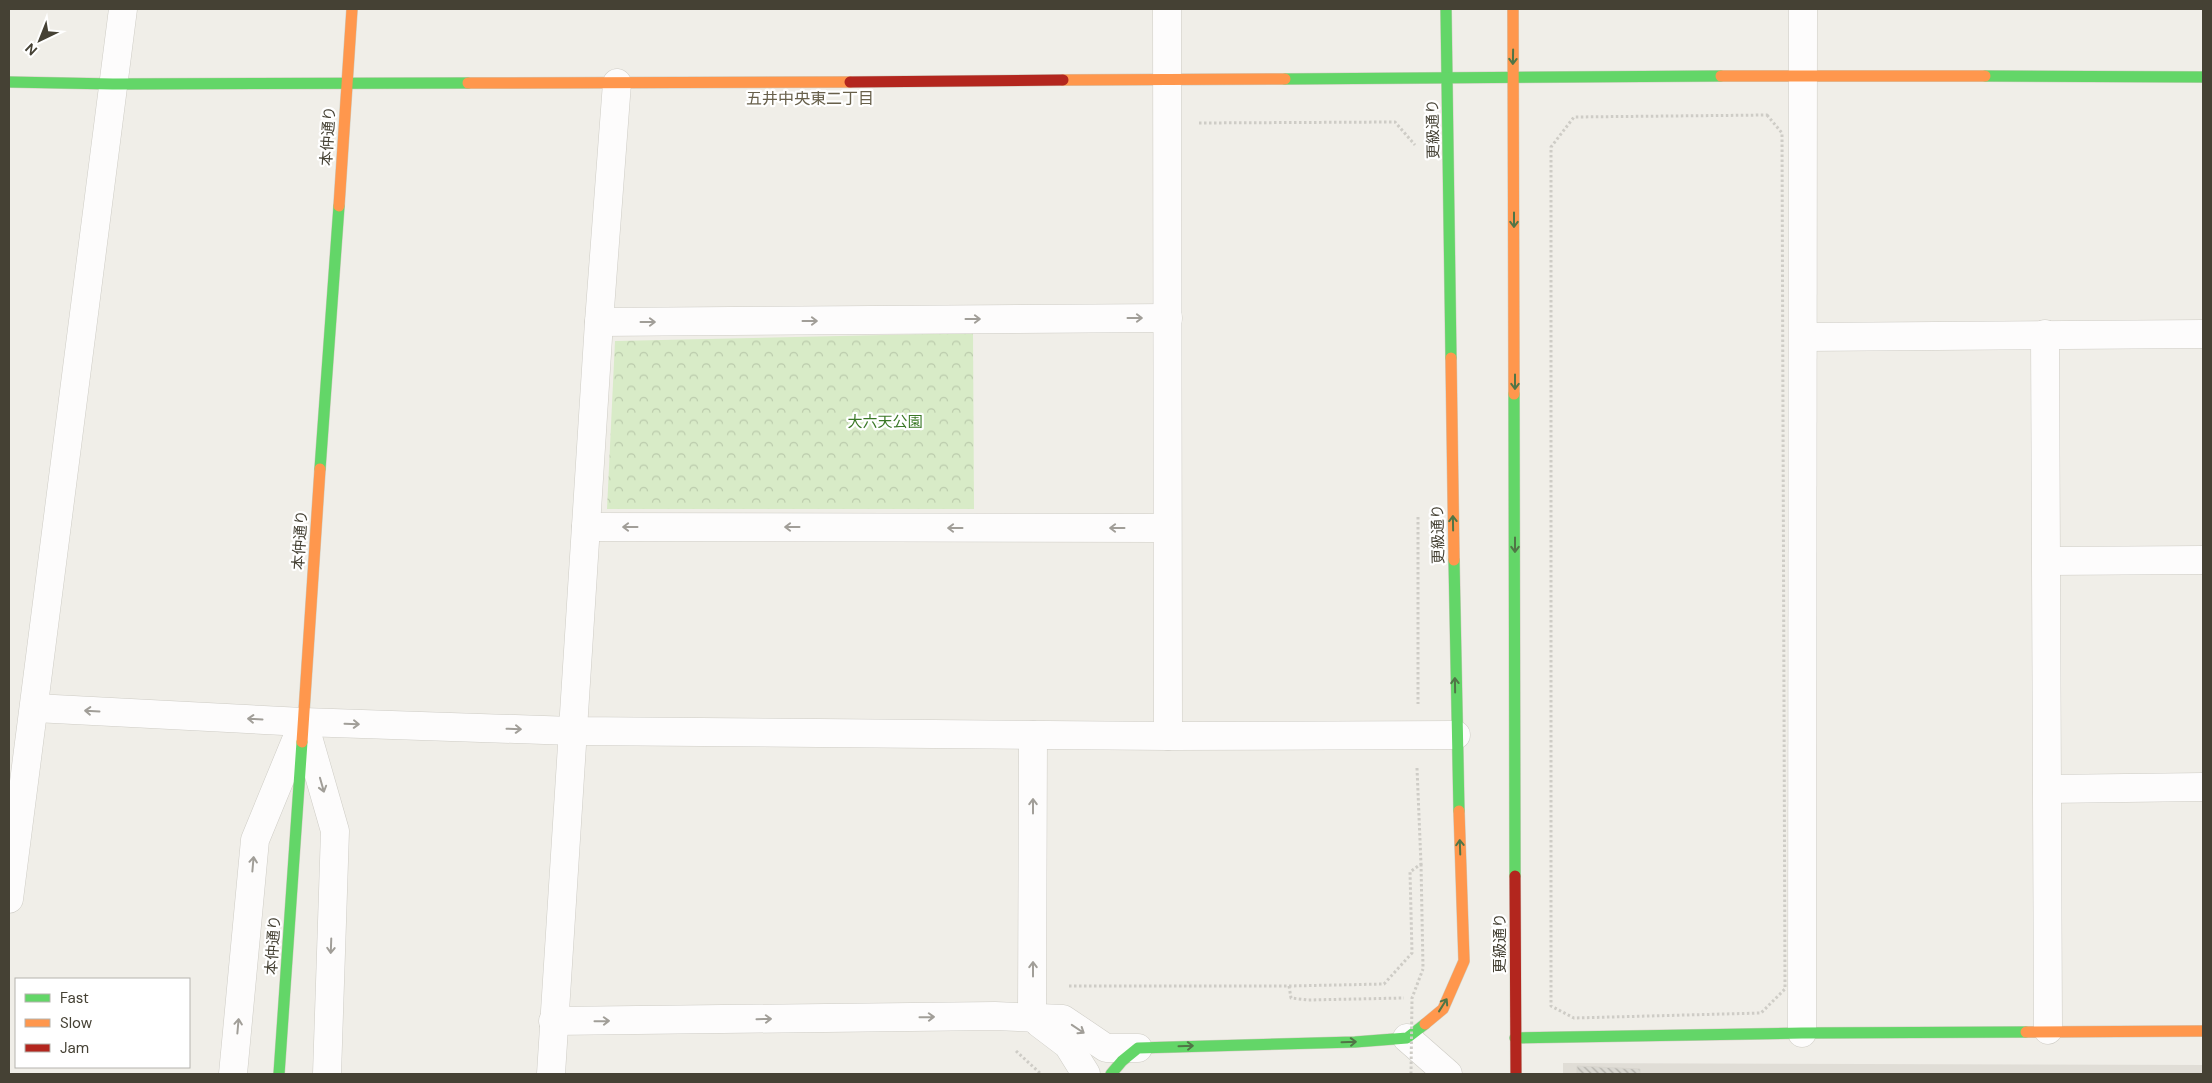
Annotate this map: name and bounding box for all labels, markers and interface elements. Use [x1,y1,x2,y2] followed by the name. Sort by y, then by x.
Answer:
[15,15,65,65] north arrow
[21,39,41,60] text: N
[1508,49,1518,65] one-way arrow
[746,88,874,109] district label: 五井中央東二丁目
[1422,99,1444,159] street label: 更級通り
[316,105,340,167] street label: 本仲通り
[1509,212,1519,228] one-way arrow
[1127,313,1143,323] one-way arrow
[964,314,981,324] one-way arrow
[802,316,818,326] one-way arrow
[640,317,656,327] one-way arrow
[1510,374,1520,390] one-way arrow
[847,412,923,432] park label: 大六天公園
[1427,504,1449,564] street label: 更級通り
[288,509,312,571] street label: 本仲通り
[1448,515,1458,531] one-way arrow
[622,522,638,532] one-way arrow
[784,522,800,532] one-way arrow
[947,523,963,533] one-way arrow
[1109,523,1126,533] one-way arrow
[1510,536,1520,553] one-way arrow
[1450,677,1460,694] one-way arrow
[85,707,101,716] one-way arrow
[247,715,263,724] one-way arrow
[344,719,360,728] one-way arrow
[506,725,522,734] one-way arrow
[318,777,328,793] one-way arrow
[1028,799,1038,815] one-way arrow
[1455,840,1464,856] one-way arrow
[248,856,258,872] one-way arrow
[1490,913,1510,973] street label: 更級通り
[261,914,285,976] street label: 本仲通り
[327,938,336,954] one-way arrow
[1028,961,1038,978] one-way arrow
[15,978,190,1068] legend
[60,988,89,1008] text: Fast
[1437,998,1448,1012] one-way arrow
[918,1012,934,1022] one-way arrow
[60,1013,93,1033] text: Slow
[756,1014,772,1024] one-way arrow
[593,1016,609,1026] one-way arrow
[233,1018,242,1034] one-way arrow
[1070,1024,1084,1034] one-way arrow
[1340,1037,1357,1047] one-way arrow
[60,1038,89,1058] text: Jam
[1178,1042,1194,1051] one-way arrow

